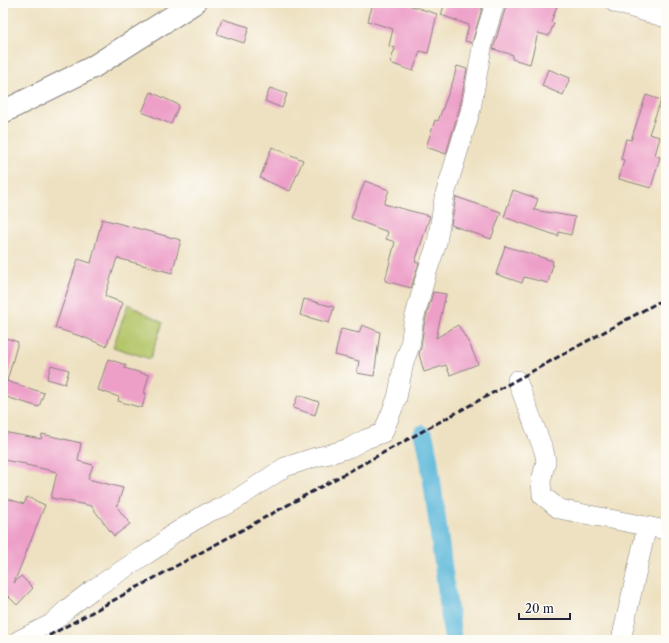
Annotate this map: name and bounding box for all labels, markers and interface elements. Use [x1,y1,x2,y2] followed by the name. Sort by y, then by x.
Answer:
[519,595,570,621] scale bar
[525,601,554,616] text: 20 m

